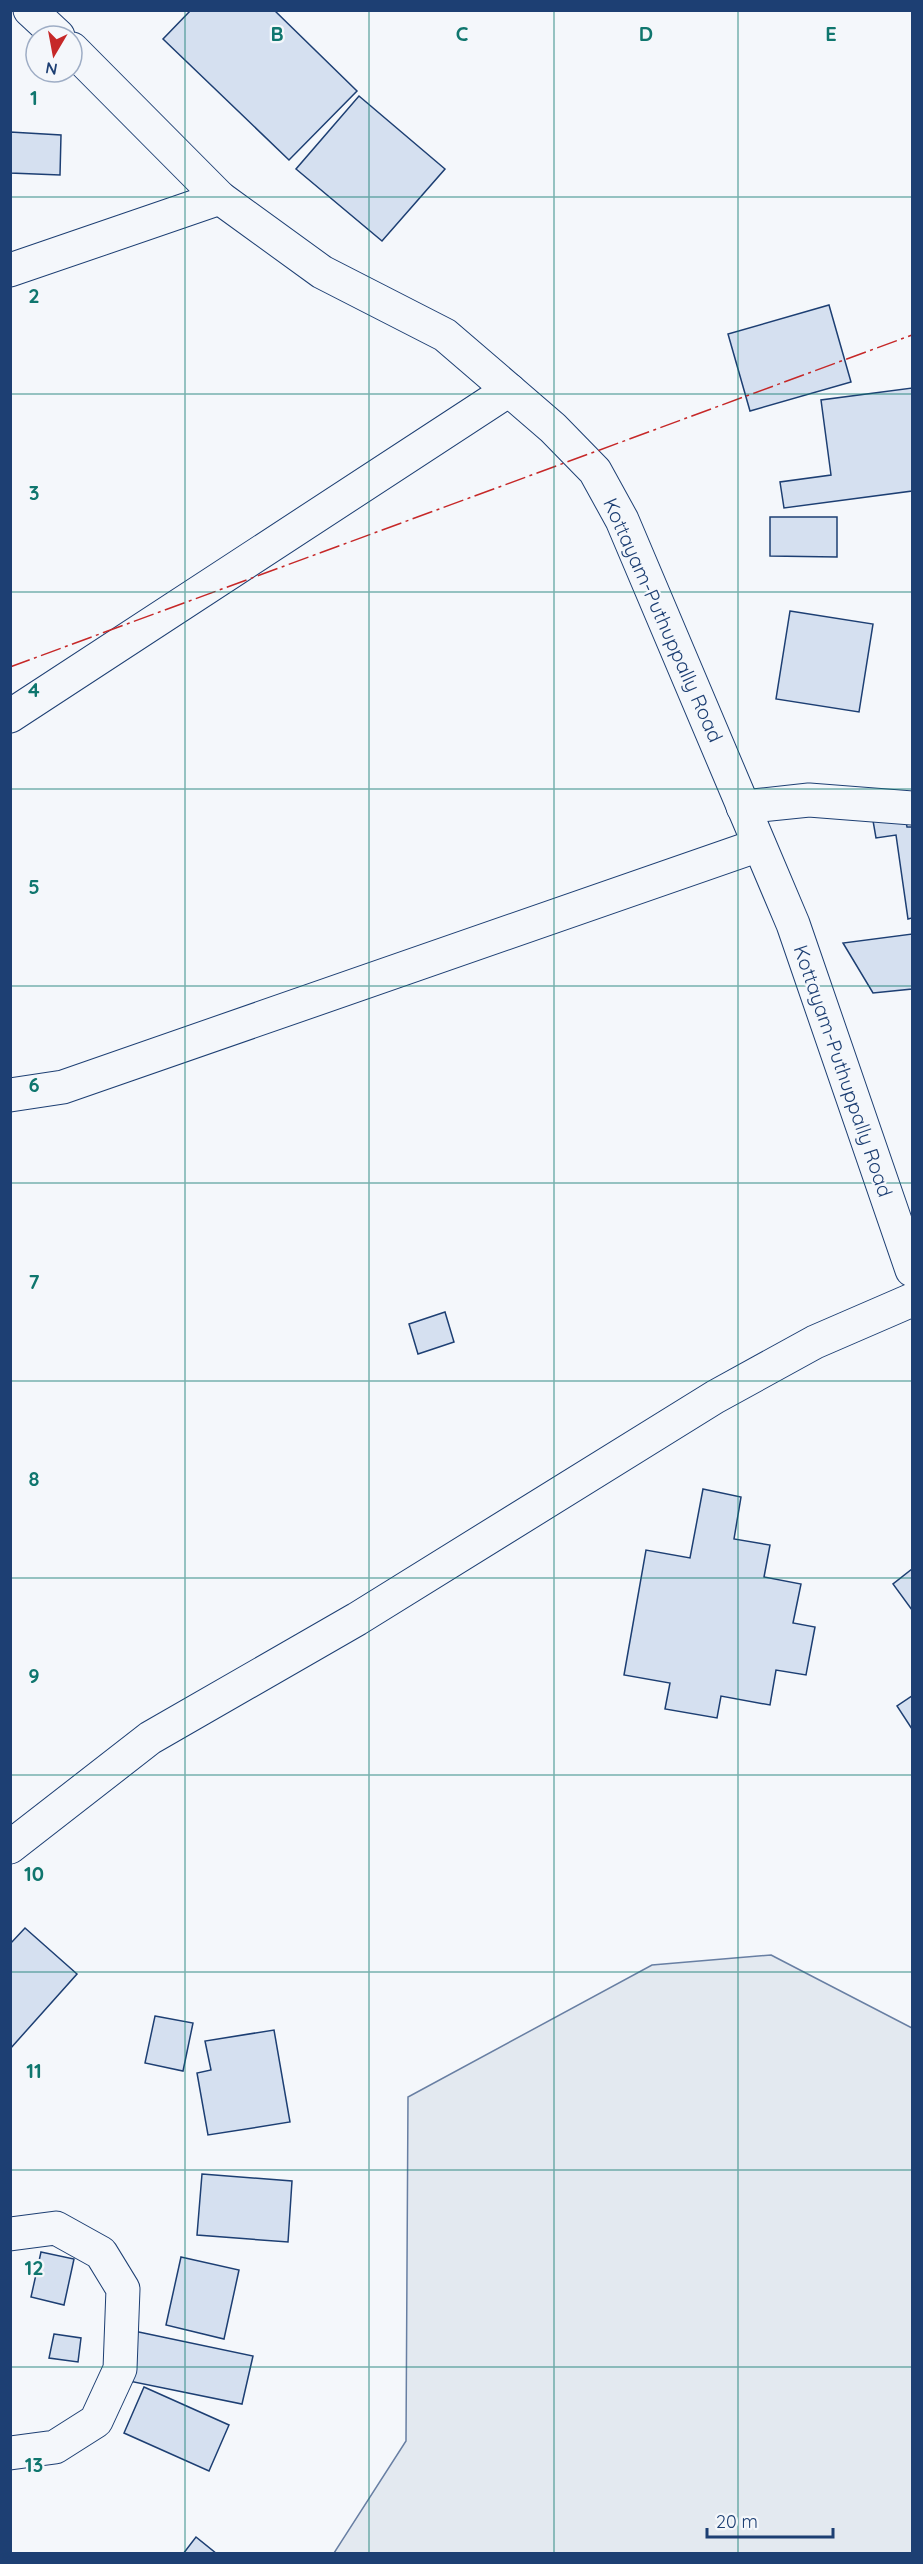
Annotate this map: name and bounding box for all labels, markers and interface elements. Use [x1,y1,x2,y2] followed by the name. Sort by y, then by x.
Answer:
[270,21,284,46] text: B
[456,21,469,46] text: C
[639,21,653,46] text: D
[825,21,837,46] text: E
[24,24,84,84] north arrow
[44,58,59,80] text: N
[30,85,38,110] text: 1
[28,283,40,308] text: 2
[29,480,39,505] text: 3
[598,494,729,746] street label: Kottayam-Puthuppally Road
[28,677,40,702] text: 4
[28,874,40,899] text: 5
[789,942,898,1200] street label: Kottayam-Puthuppally Road
[28,1072,40,1097] text: 6
[29,1269,40,1294] text: 7
[29,1466,40,1491] text: 8
[28,1663,40,1688] text: 9
[24,1861,44,1886] text: 10
[26,2058,42,2083] text: 11
[24,2255,44,2280] text: 12
[25,2452,43,2477] text: 13
[707,2501,833,2539] scale bar
[716,2510,758,2533] text: 20 m

